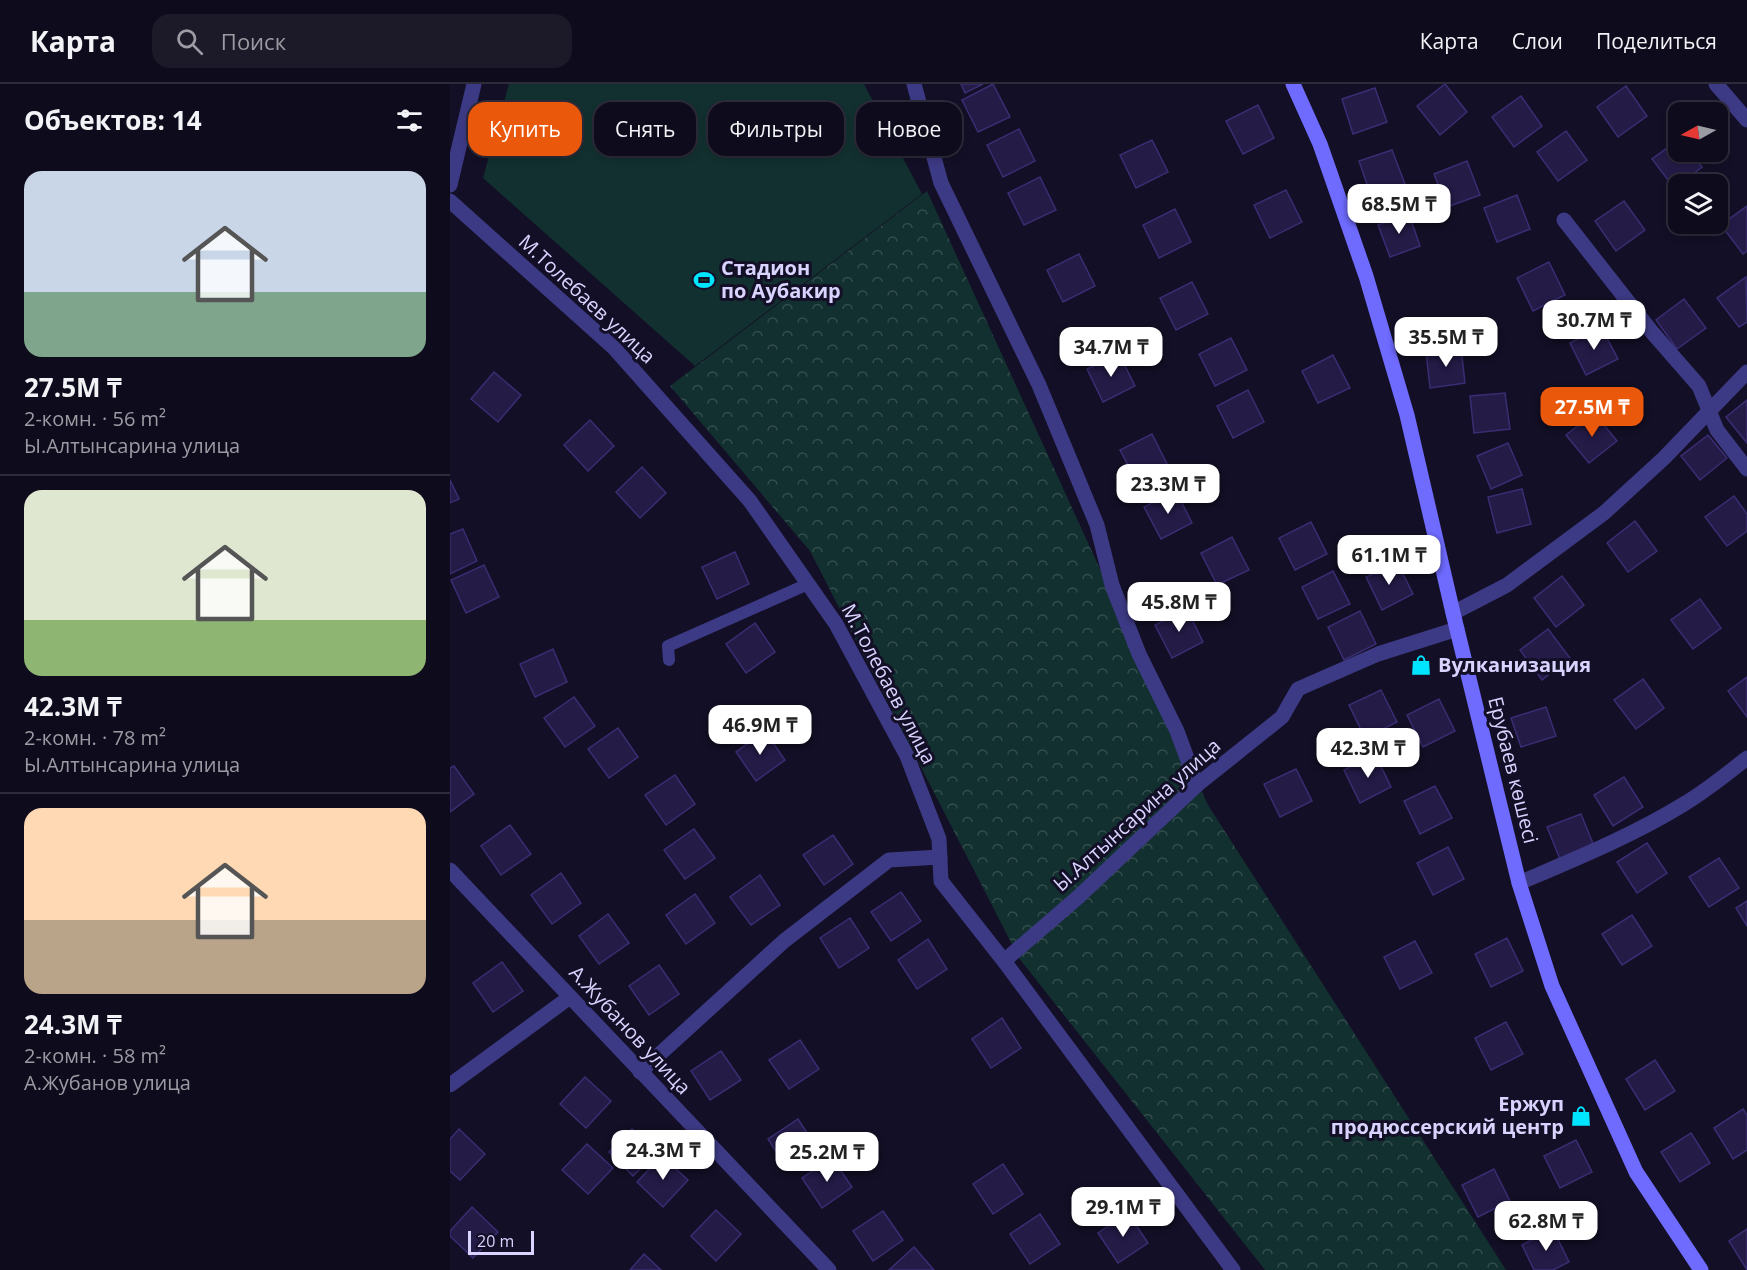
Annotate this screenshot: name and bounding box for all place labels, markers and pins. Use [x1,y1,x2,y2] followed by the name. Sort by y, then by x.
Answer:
[1344,184,1454,235] pin: 68.5M ₸
[721,254,841,304] place label: Стадион по Аубакир
[692,268,716,292] sports icon: Стадион по Аубакир
[1539,300,1649,351] pin: 30.7M ₸
[1391,317,1501,368] pin: 35.5M ₸
[1056,327,1166,378] pin: 34.7M ₸
[1537,387,1647,438] pin: 27.5M ₸
[1113,464,1223,515] pin: 23.3M ₸
[1334,535,1444,586] pin: 61.1M ₸
[1124,582,1234,633] pin: 45.8M ₸
[1438,651,1591,678] place label: Вулканизация
[1409,653,1433,677] shop icon: Вулканизация
[705,705,815,756] pin: 46.9M ₸
[1313,728,1423,779] pin: 42.3M ₸
[1331,1090,1564,1140] place label: Ержуп продюссерский центр
[1569,1104,1593,1128] shop icon: Ержуп продюссерский центр
[608,1130,718,1181] pin: 24.3M ₸
[772,1132,882,1183] pin: 25.2M ₸
[1068,1187,1178,1238] pin: 29.1M ₸
[1491,1201,1601,1252] pin: 62.8M ₸

